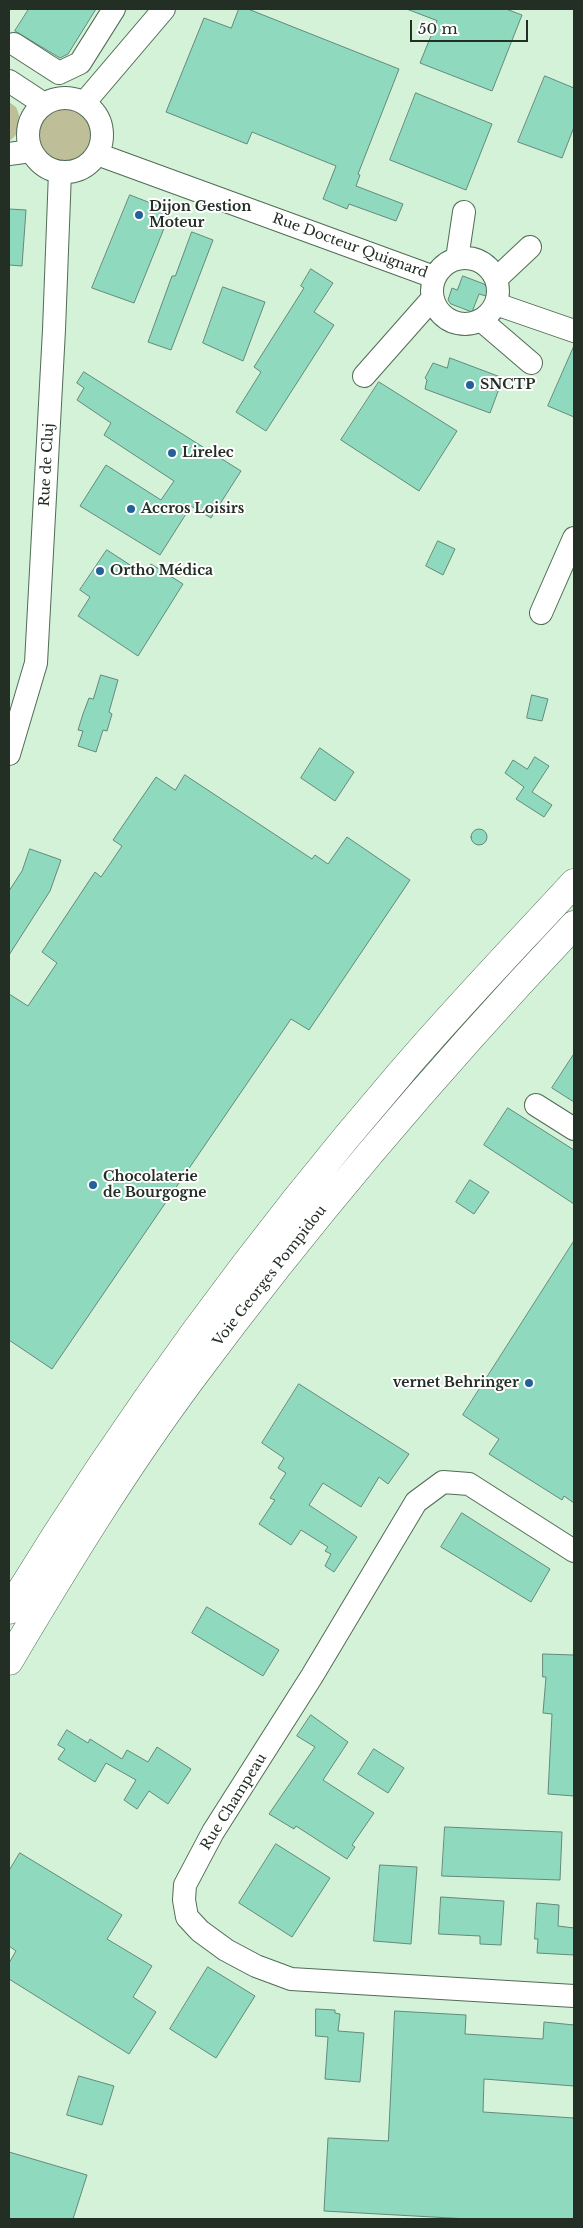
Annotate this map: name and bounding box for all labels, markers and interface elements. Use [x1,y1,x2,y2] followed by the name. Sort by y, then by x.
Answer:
[413,10,530,42] scale bar
[418,19,458,38] text: 50 m
[149,199,251,232] place label: Dijon Gestion Moteur
[133,209,145,221] marker: Dijon Gestion Moteur
[270,210,430,282] street label: Rue Docteur Quignard
[480,377,535,393] place label: SNCTP
[464,379,476,391] marker: SNCTP
[36,423,58,507] street label: Rue de Cluj
[182,445,234,461] place label: Lirelec
[166,447,178,459] marker: Lirelec
[141,501,244,517] place label: Accros Loisirs
[125,503,137,515] marker: Accros Loisirs
[110,563,213,579] place label: Ortho Médica
[94,565,106,577] marker: Ortho Médica
[103,1169,207,1202] place label: Chocolaterie de Bourgogne
[87,1179,99,1191] marker: Chocolaterie de Bourgogne
[210,1202,330,1350] street label: Voie Georges Pompidou
[393,1375,519,1391] place label: vernet Behringer
[523,1377,535,1389] marker: vernet Behringer
[198,1751,270,1853] street label: Rue Champeau

